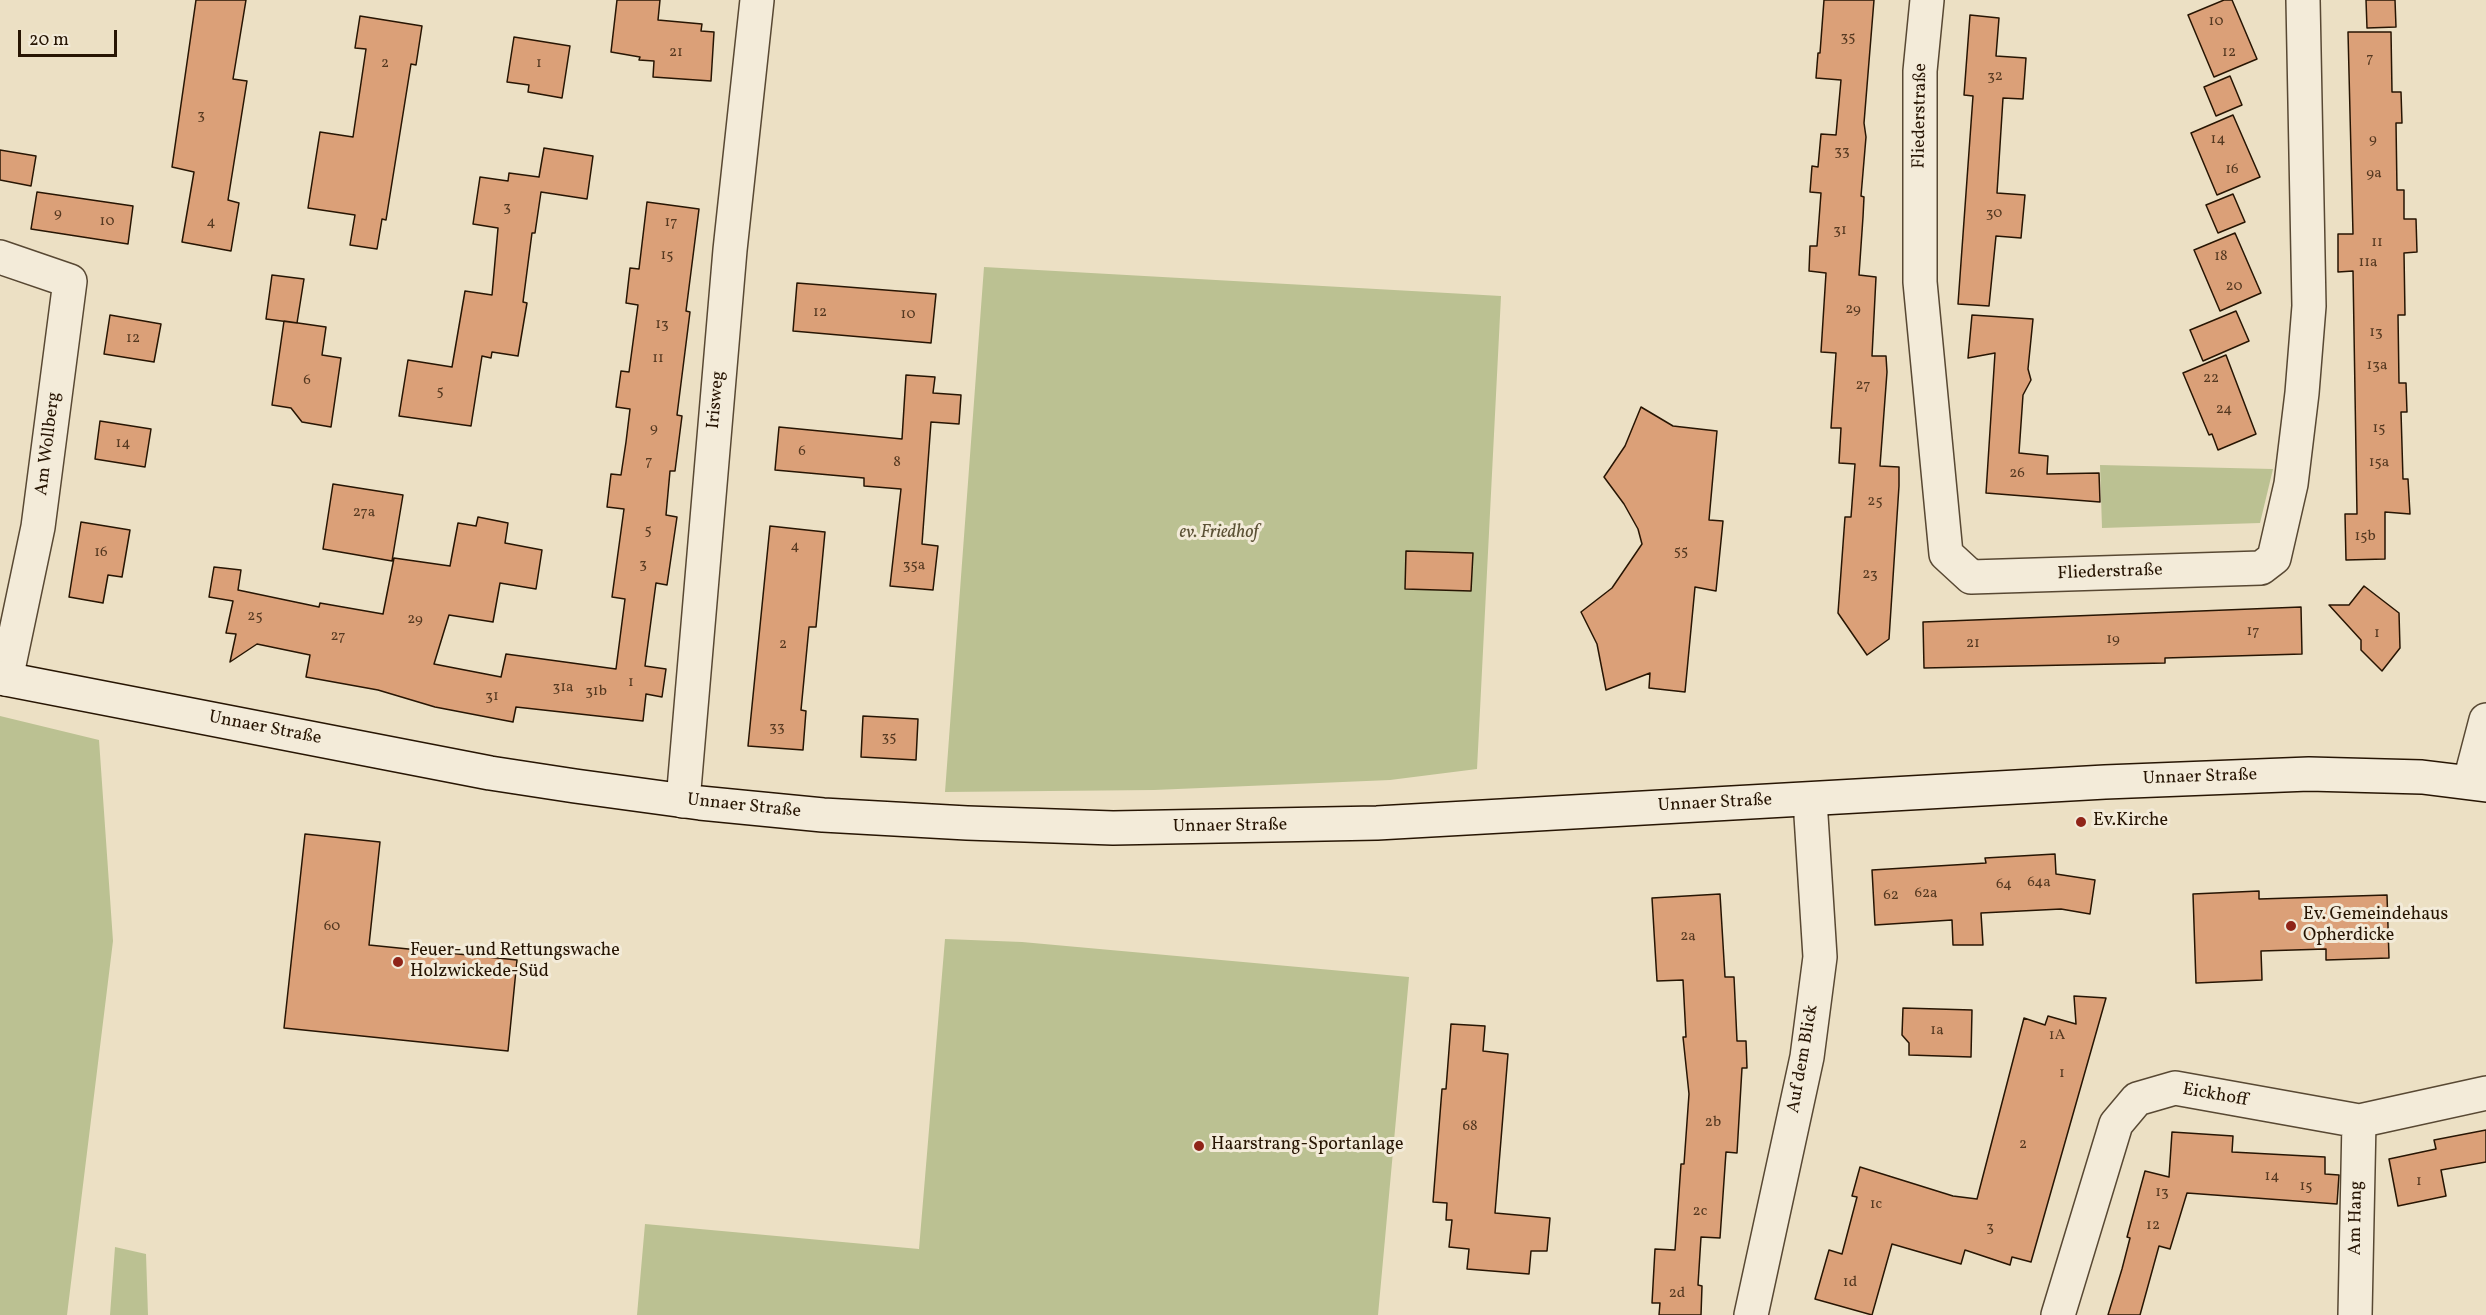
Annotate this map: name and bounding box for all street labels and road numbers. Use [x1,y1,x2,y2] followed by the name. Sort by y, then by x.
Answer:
[1909,63,1933,169] street label: Fliederstraße
[704,370,730,430] street label: Irisweg
[32,391,66,497] street label: Am Wollberg
[2057,560,2163,586] street label: Fliederstraße
[207,707,323,751] street label: Unnaer Straße
[2142,765,2258,791] street label: Unnaer Straße
[686,790,802,824] street label: Unnaer Straße
[1657,790,1773,818] street label: Unnaer Straße
[1173,815,1287,839] street label: Unnaer Straße
[1784,1003,1824,1115] street label: Auf dem Blick
[2181,1080,2249,1112] street label: Eickhoff
[2346,1180,2368,1256] street label: Am Hang

